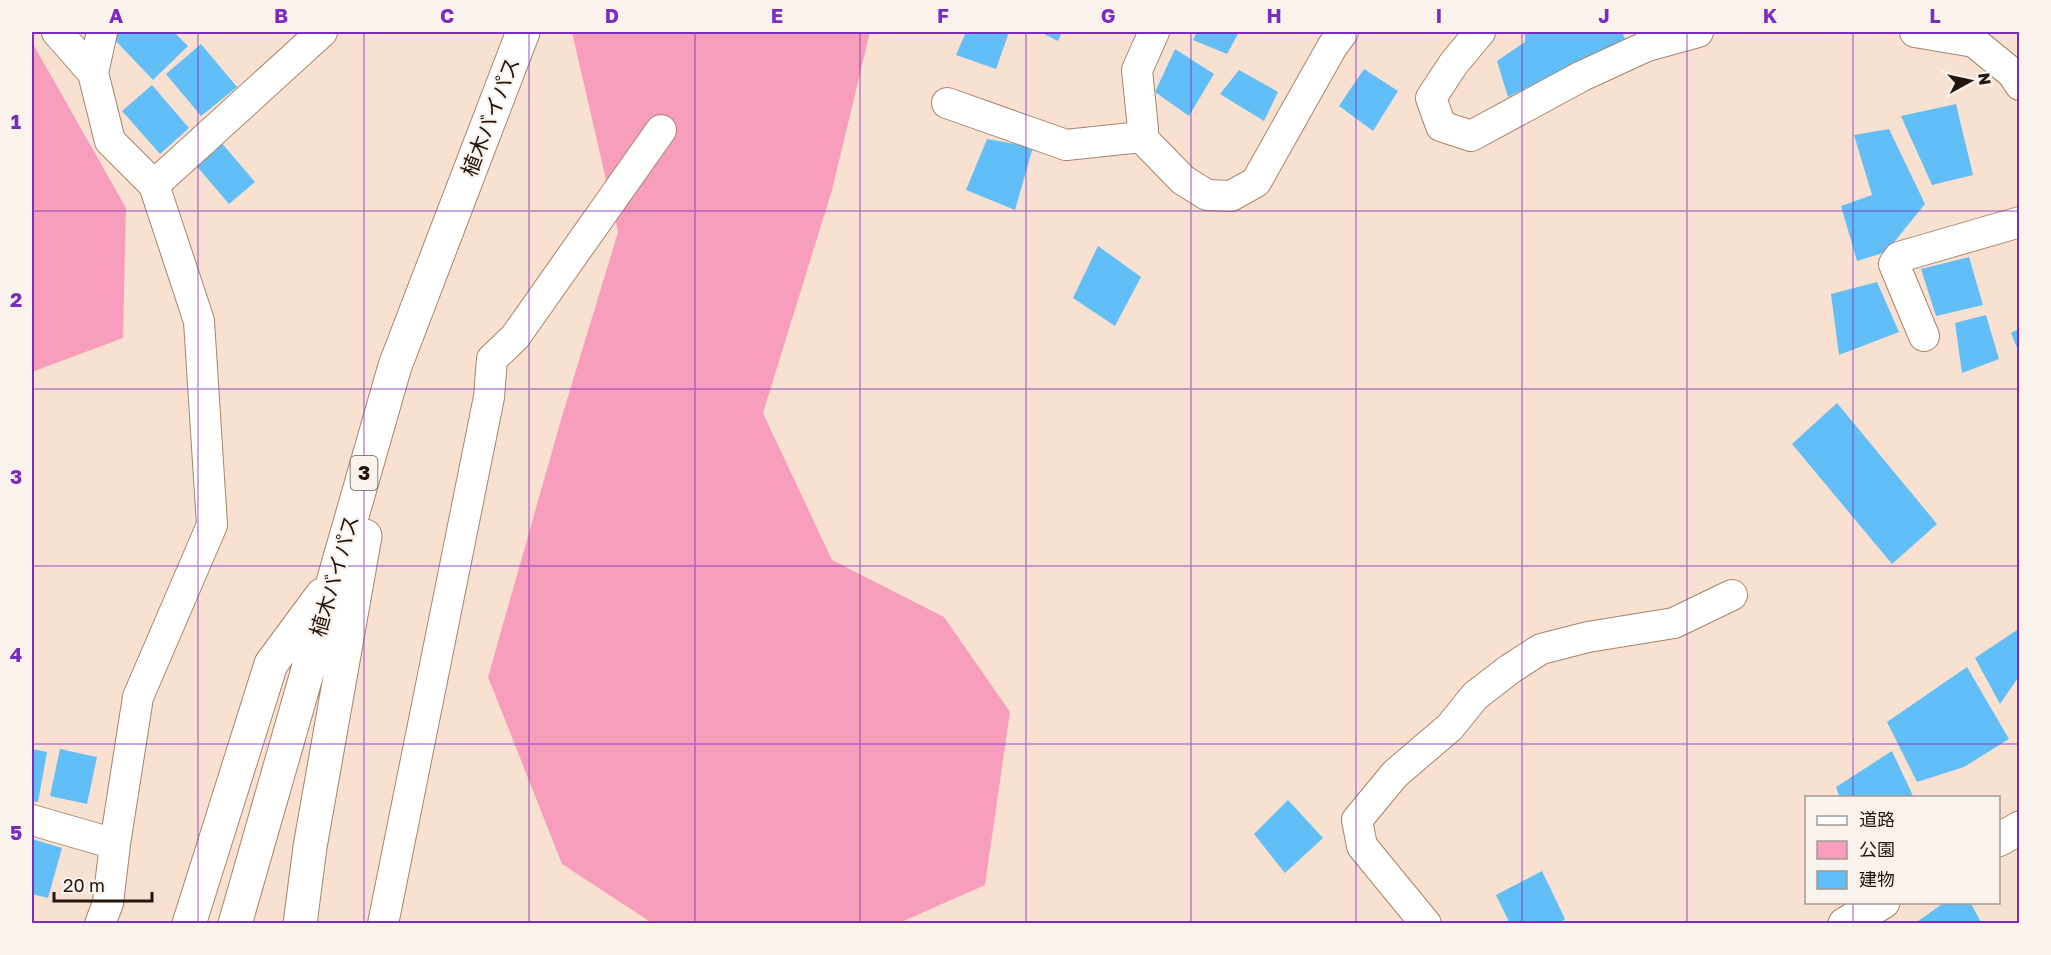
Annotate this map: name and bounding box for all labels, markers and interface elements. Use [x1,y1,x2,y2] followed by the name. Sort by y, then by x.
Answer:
[109,3,123,27] text: A
[274,3,288,27] text: B
[440,3,454,27] text: C
[605,3,619,27] text: D
[771,3,783,27] text: E
[937,3,949,27] text: F
[1101,3,1115,27] text: G
[1266,3,1282,27] text: H
[1436,3,1442,27] text: I
[1598,3,1610,27] text: J
[1763,3,1778,27] text: K
[1929,3,1941,27] text: L
[1940,51,2000,111] north arrow
[455,53,525,180] street label: 植木バイパス
[1974,71,1996,86] text: N
[11,109,21,133] text: 1
[10,287,22,311] text: 2
[350,456,378,490] road number: 3
[10,464,22,488] text: 3
[304,512,364,640] street label: 植木バイパス
[10,642,22,666] text: 4
[1805,796,2000,904] legend
[1859,808,1895,830] text: 道路
[10,820,22,844] text: 5
[1859,838,1895,860] text: 公園
[54,865,152,903] scale bar
[1859,868,1895,890] text: 建物
[63,874,105,896] text: 20 m

